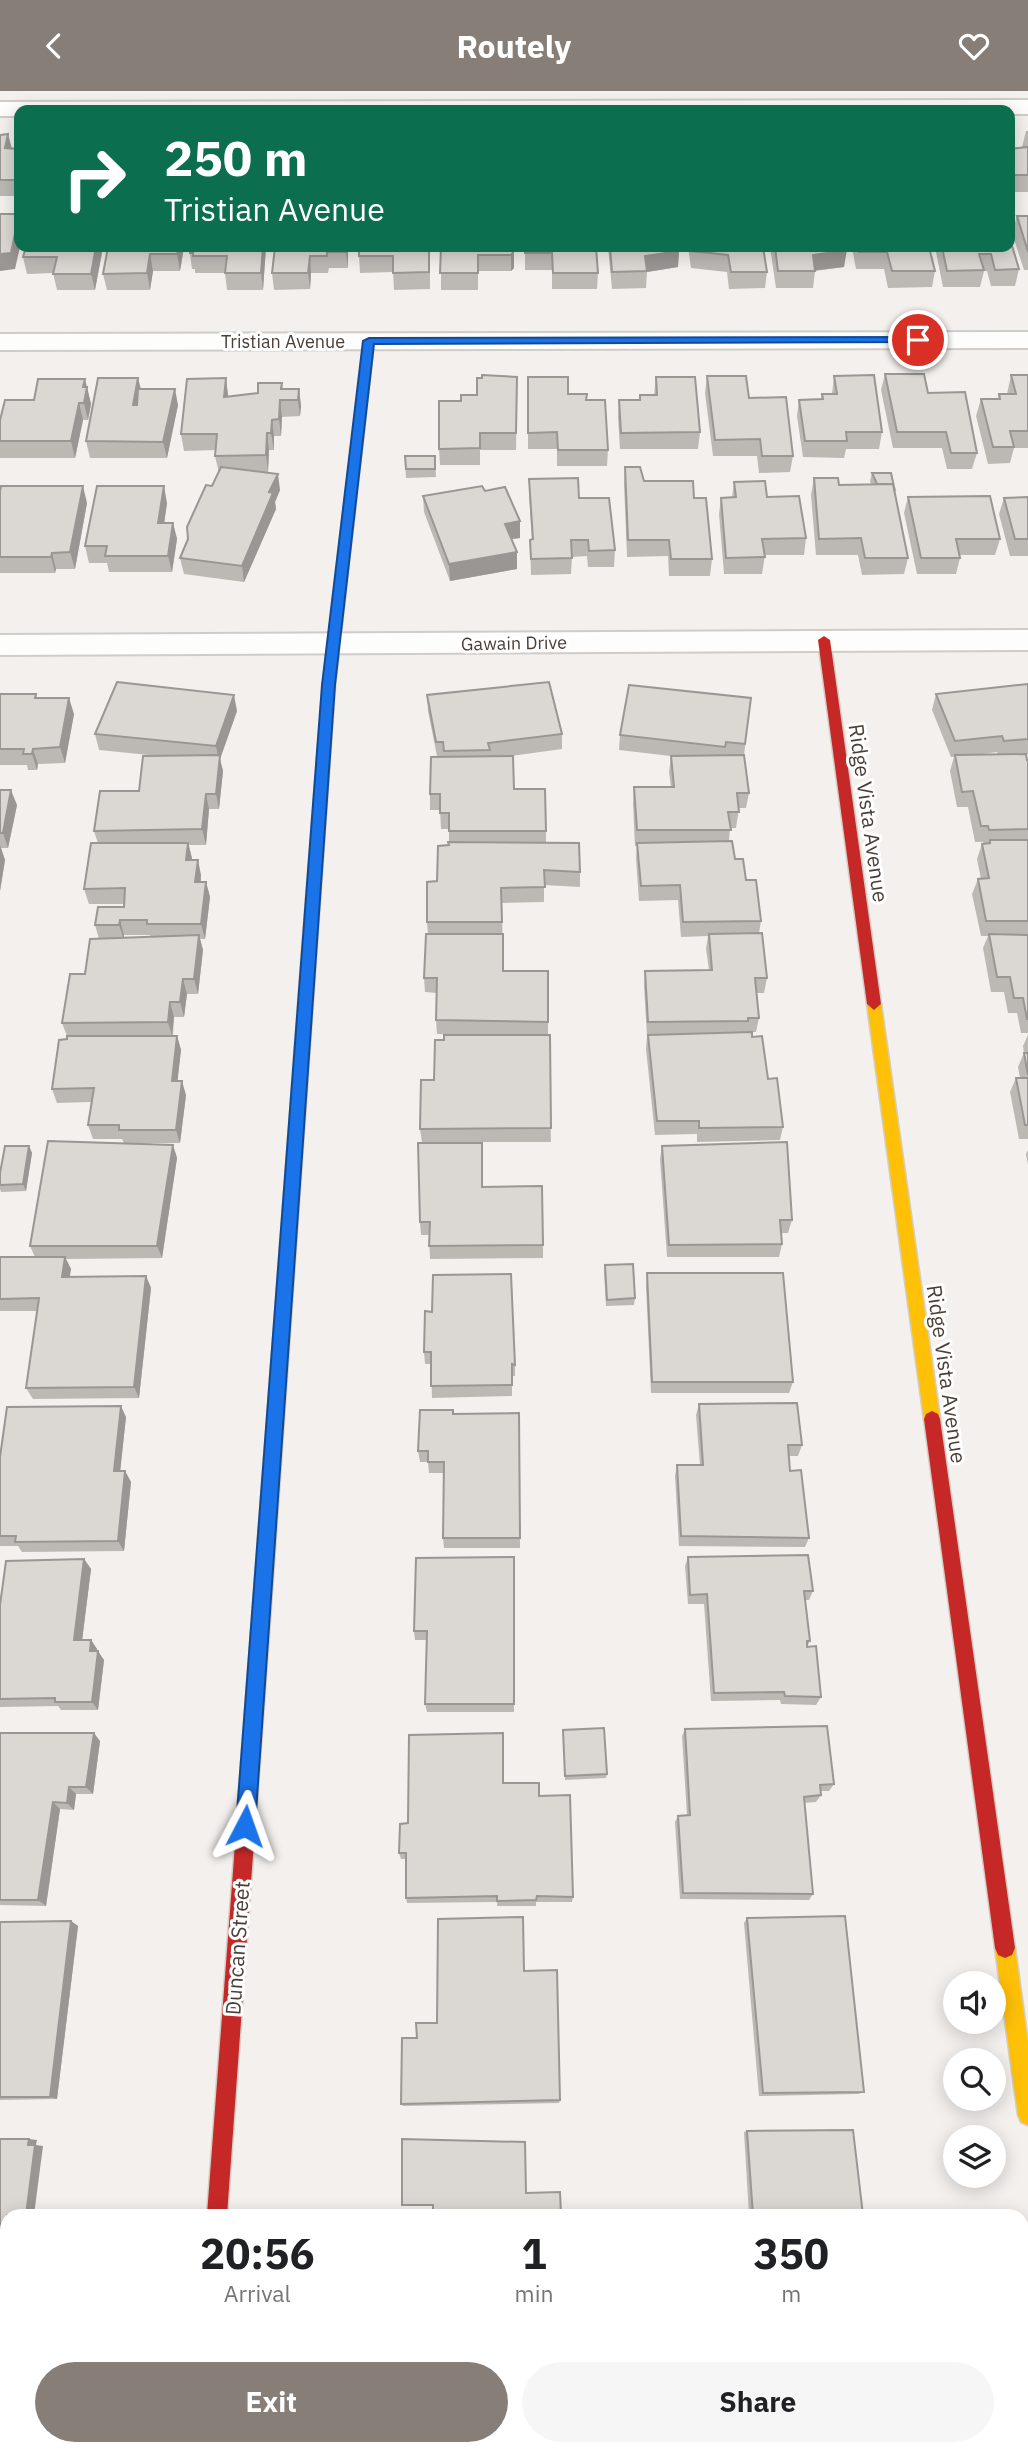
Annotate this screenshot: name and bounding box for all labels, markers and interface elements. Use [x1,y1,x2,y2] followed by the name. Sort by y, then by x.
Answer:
[457,25,571,67] text: Routely
[35,27,73,65] icon: back
[955,27,993,65] icon: heart
[164,126,308,189] text: 250 m
[49,133,140,224] icon: right
[164,188,385,230] text: Tristian Avenue
[888,310,948,370] pin
[899,321,937,359] icon: arrive
[221,330,345,353] street label: Tristian Avenue
[461,631,567,655] street label: Gawain Drive
[843,722,895,904] street label: Ridge Vista Avenue
[921,1283,973,1465] street label: Ridge Vista Avenue
[208,1789,282,1863] position arrow
[218,1880,256,2016] street label: Duncan Street
[943,1971,1006,2188] map controls
[943,1971,1006,2034] button: sound
[943,2048,1006,2111] button: search
[943,2125,1006,2188] button: layers
[200,2226,315,2281] text: 20:56
[521,2226,547,2281] text: 1
[753,2226,829,2281] text: 350
[224,2278,291,2308] text: Arrival
[515,2278,553,2308] text: min
[781,2278,801,2308] text: m
[35,2362,508,2442] button: Exit
[522,2362,994,2442] button: Share

